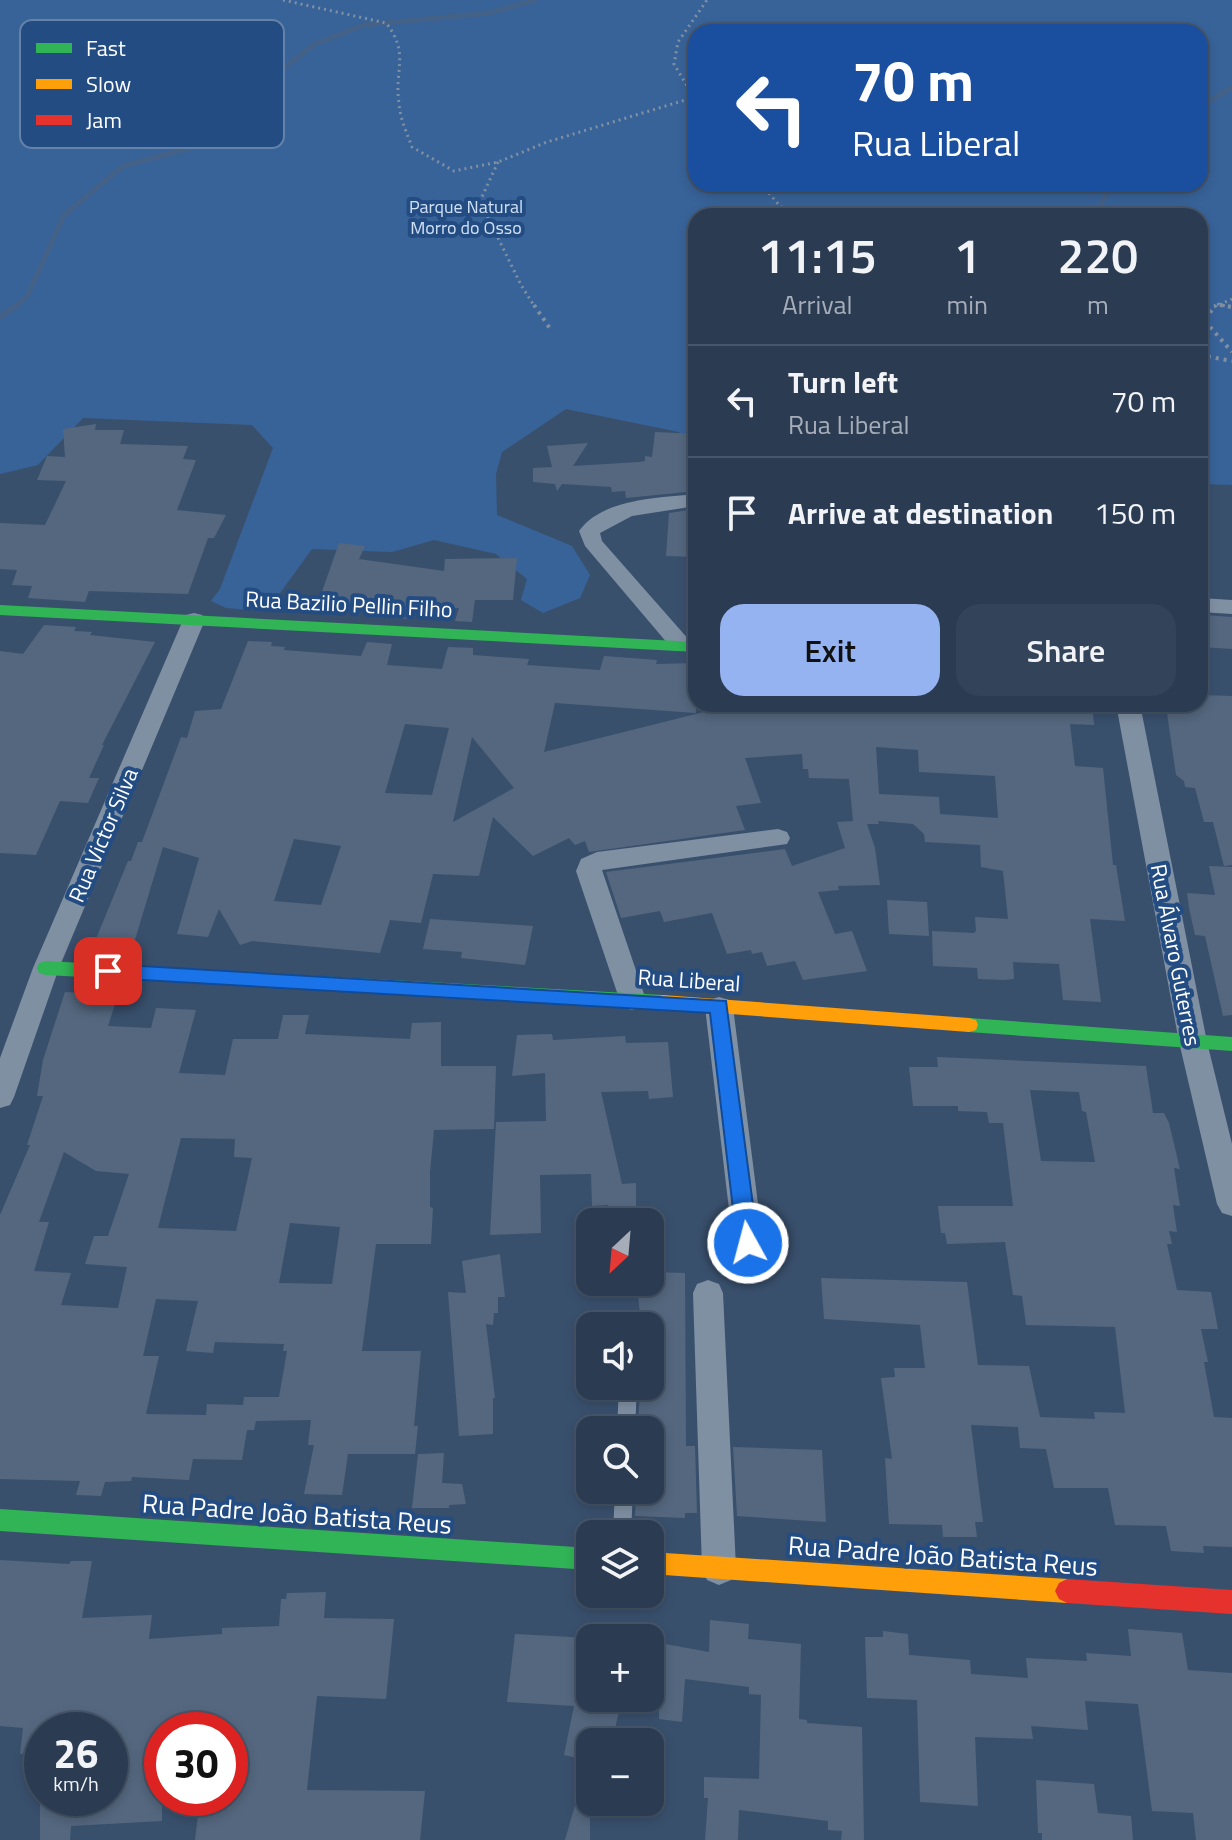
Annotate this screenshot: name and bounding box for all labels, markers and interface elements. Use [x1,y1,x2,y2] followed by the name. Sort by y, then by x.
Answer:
[20,20,284,148] legend
[86,31,126,65] text: Fast
[852,38,974,123] text: 70 m
[720,56,824,160] icon: left
[86,67,132,101] text: Slow
[86,103,122,137] text: Jam
[852,115,1020,170] text: Rua Liberal
[409,193,523,241] park label: Parque Natural Morro do Osso
[758,219,877,292] text: 11:15
[954,219,981,292] text: 1
[1058,219,1138,292] text: 220
[782,285,852,324] text: Arrival
[946,285,988,324] text: min
[1087,285,1109,324] text: m
[788,359,898,405] text: Turn left
[1111,378,1176,424] text: 70 m
[720,379,764,423] icon: left
[788,405,909,444] text: Rua Liberal
[788,490,1053,536] text: Arrive at destination
[1094,490,1176,536] text: 150 m
[720,491,764,535] icon: arrive
[245,582,453,626] street label: Rua Bazilio Pellin Filho
[720,604,940,696] button: Exit
[956,604,1176,696] button: Share
[59,762,147,908] street label: Rua Victor Silva
[1142,861,1210,1049] street label: Rua Álvaro Guterres
[74,937,142,1005] pin
[86,949,130,993] icon: arrive
[637,959,741,1001] street label: Rua Liberal
[706,1201,790,1285] position arrow
[576,1208,664,1296] north arrow
[576,1208,664,1816] map controls
[576,1312,664,1400] button: sound
[576,1416,664,1504] button: search
[141,1483,453,1544] street label: Rua Padre João Batista Reus
[576,1520,664,1608] button: layers
[787,1525,1099,1586] street label: Rua Padre João Batista Reus
[576,1624,664,1712] button: +
[144,1712,248,1816] speed limit sign: 30
[54,1723,98,1784] text: 26
[576,1728,664,1816] button: −
[53,1768,99,1799] text: km/h

